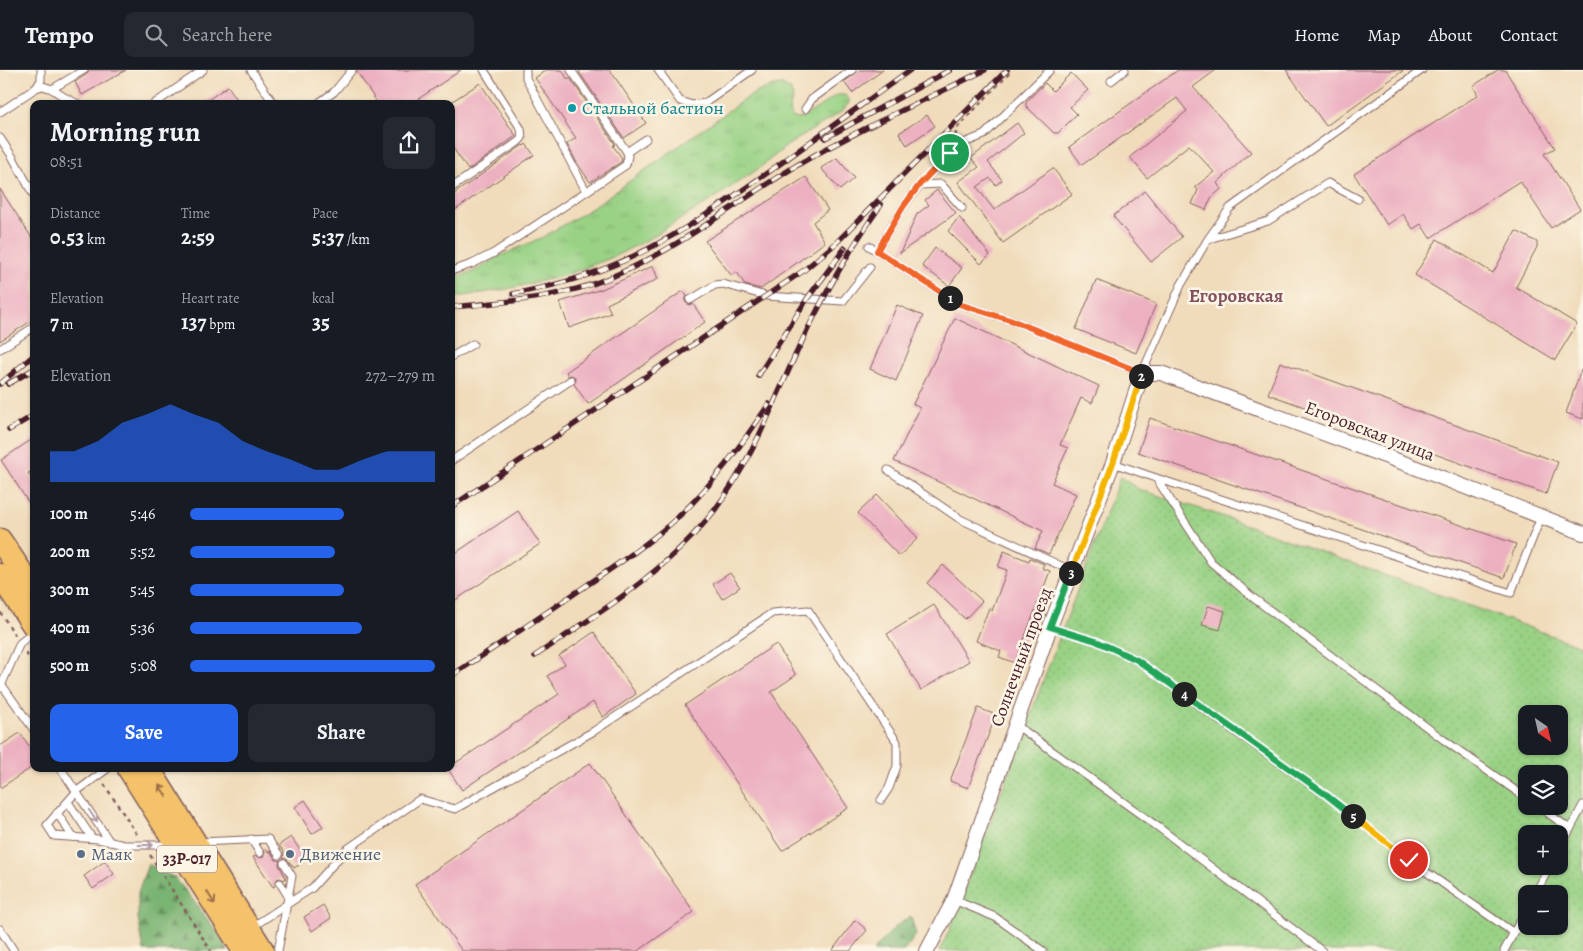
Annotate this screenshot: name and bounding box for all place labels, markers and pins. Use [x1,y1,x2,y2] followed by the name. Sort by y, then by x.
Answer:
[582,96,724,120] place label: Стальной бастион
[566,102,578,114] marker: Стальной бастион
[929,132,971,174] pin
[938,286,962,310] pin: 1
[1128,364,1154,388] pin: 2
[1058,560,1084,586] pin: 3
[1172,682,1196,706] pin: 4
[1340,804,1366,828] pin: 5
[1388,839,1430,881] pin
[91,842,132,866] place label: Маяк
[300,842,381,866] place label: Движение
[75,848,87,860] marker: Маяк
[284,848,296,860] marker: Движение

